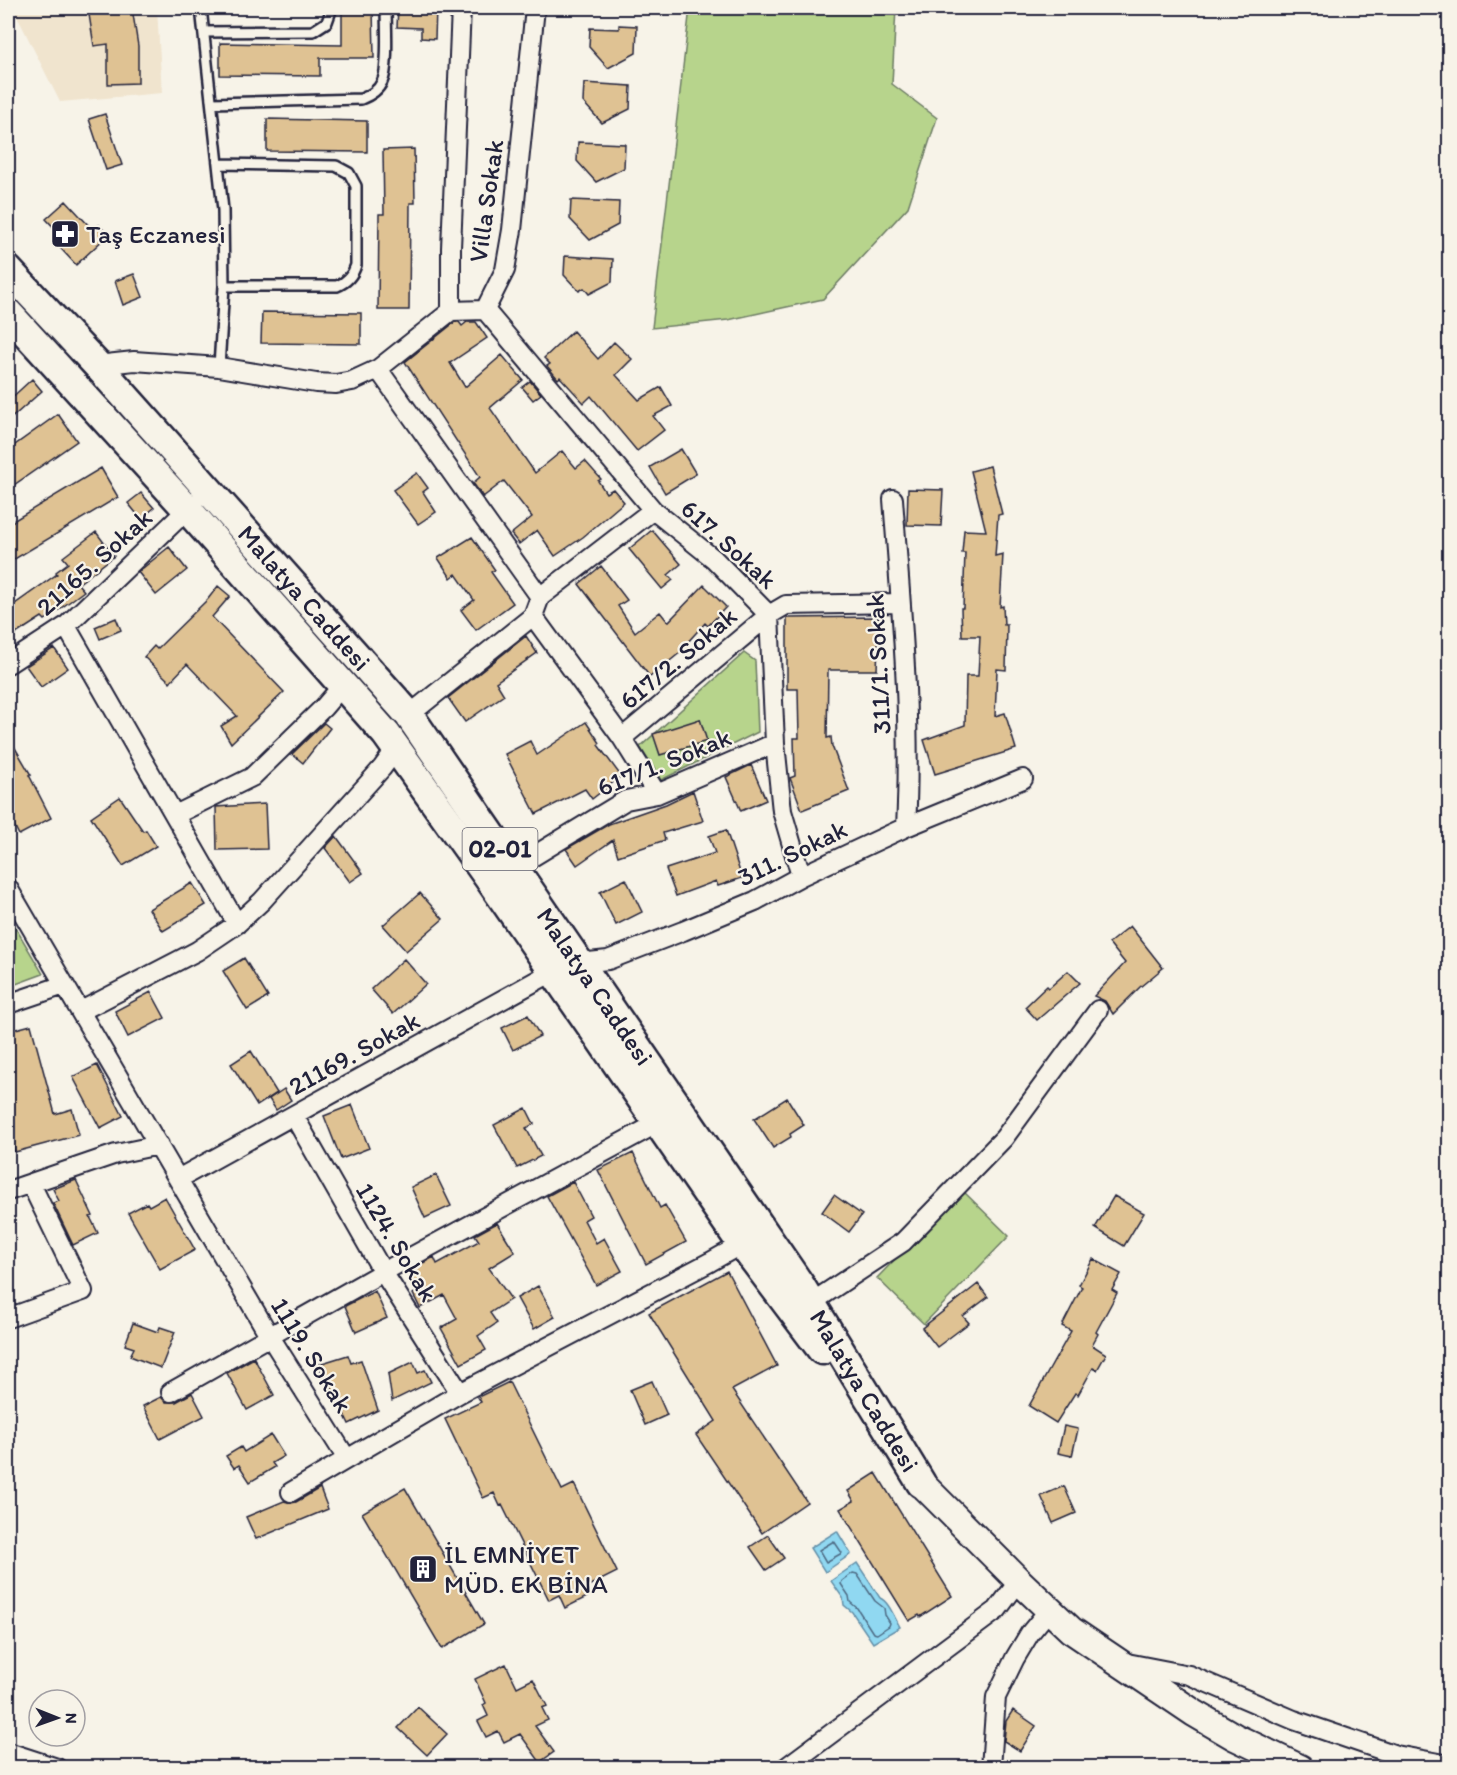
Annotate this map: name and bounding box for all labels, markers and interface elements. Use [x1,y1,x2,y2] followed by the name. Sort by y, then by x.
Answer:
[462,137,511,264] street label: Villa Sokak
[49,218,81,250] pharmacy icon: Taş Eczanesi
[86,218,226,250] place label: Taş Eczanesi
[674,493,784,595] street label: 617. Sokak
[29,502,159,622] street label: 21165. Sokak
[231,518,378,677] street label: Malatya Caddesi
[858,593,898,735] street label: 311/1. Sokak
[613,600,743,716] street label: 617/2. Sokak
[592,721,736,803] street label: 617/1. Sokak
[732,813,852,893] street label: 311. Sokak
[462,828,538,870] road number: 02-01
[530,901,661,1071] street label: Malatya Caddesi
[283,1004,425,1102] street label: 21169. Sokak
[349,1177,445,1307] street label: 1124. Sokak
[264,1292,360,1418] street label: 1119. Sokak
[803,1303,926,1478] street label: Malatya Caddesi
[444,1538,608,1600] place label: İL EMNİYET MÜD. EK BİNA
[407,1553,439,1585] building icon: İL EMNİYET MÜD. EK BİNA
[27,1688,87,1748] north arrow
[62,1713,81,1724] text: N

